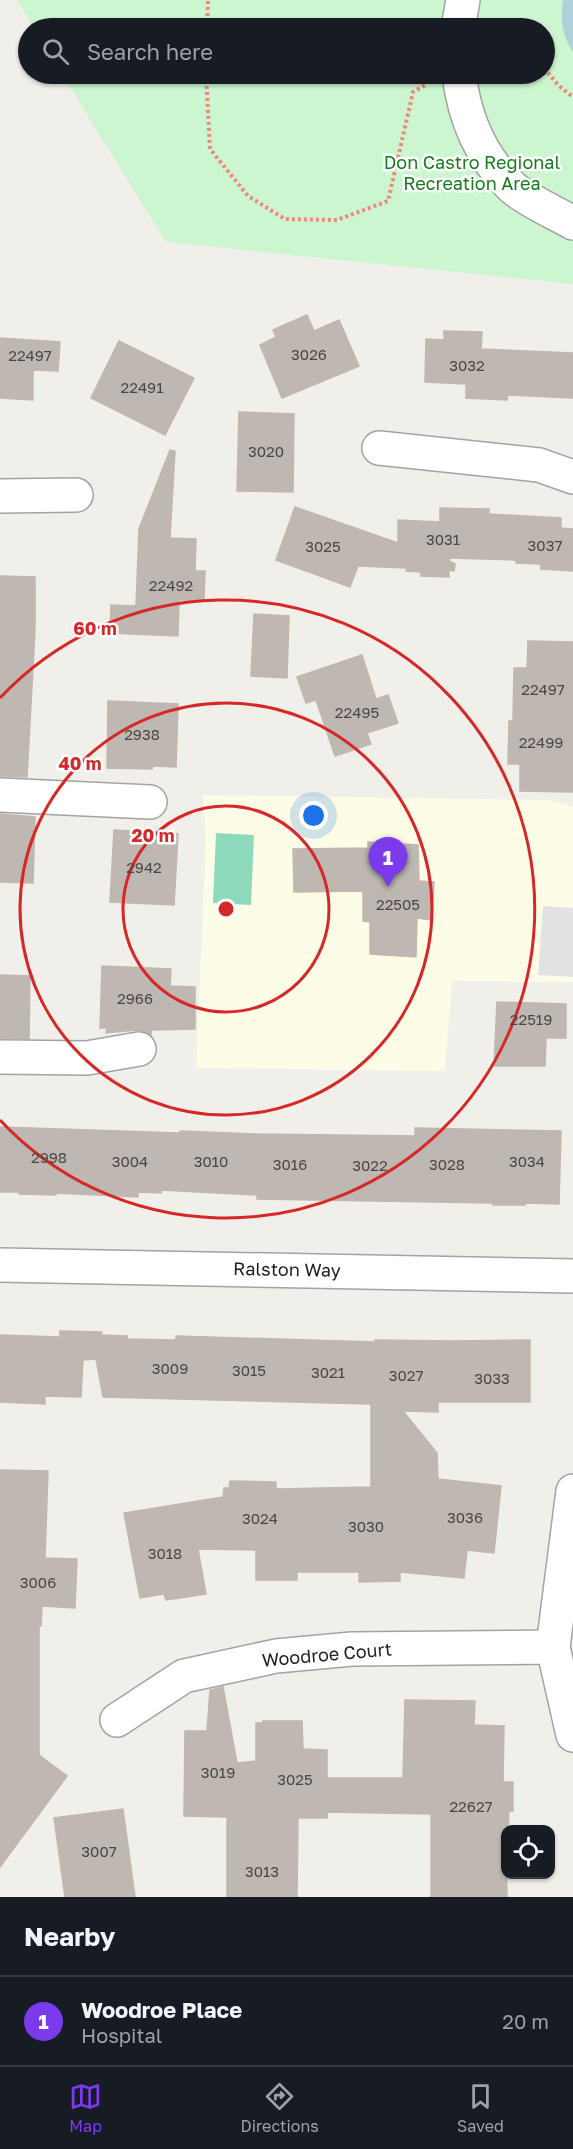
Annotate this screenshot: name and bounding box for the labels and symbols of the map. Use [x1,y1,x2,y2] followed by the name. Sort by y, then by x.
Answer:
[384,151,560,194] park label: Don Castro Regional Recreation Area
[291,345,327,363] house number: 3026
[8,346,52,364] house number: 22497
[449,356,485,374] house number: 3032
[121,378,163,396] house number: 22491
[248,442,284,460] house number: 3020
[426,530,460,548] house number: 3031
[528,536,562,554] house number: 3037
[305,537,341,555] house number: 3025
[149,576,193,594] house number: 22492
[73,617,117,639] text: 60 m
[521,680,565,698] house number: 22497
[335,703,379,721] house number: 22495
[124,725,160,743] house number: 2938
[519,733,563,751] house number: 22499
[58,752,102,774] text: 40 m
[299,801,328,830] your location
[132,824,174,846] text: 20 m
[368,838,408,887] pin: 1
[126,858,162,876] house number: 2942
[376,895,420,913] house number: 22505
[216,899,236,919] centre of rings
[117,989,153,1007] house number: 2966
[510,1010,552,1028] house number: 22519
[31,1148,67,1166] house number: 2998
[112,1152,148,1170] house number: 3004
[194,1152,228,1170] house number: 3010
[509,1152,545,1170] house number: 3034
[273,1155,307,1173] house number: 3016
[429,1155,465,1173] house number: 3028
[352,1156,388,1174] house number: 3022
[233,1257,341,1281] street label: Ralston Way
[152,1359,188,1377] house number: 3009
[232,1361,266,1379] house number: 3015
[311,1363,345,1381] house number: 3021
[389,1366,423,1384] house number: 3027
[474,1369,510,1387] house number: 3033
[447,1508,483,1526] house number: 3036
[242,1509,278,1527] house number: 3024
[348,1517,384,1535] house number: 3030
[148,1544,182,1562] house number: 3018
[20,1573,56,1591] house number: 3006
[261,1637,393,1671] street label: Woodroe Court
[201,1763,235,1781] house number: 3019
[277,1770,313,1788] house number: 3025
[449,1797,493,1815] house number: 22627
[81,1842,117,1860] house number: 3007
[245,1862,279,1880] house number: 3013

